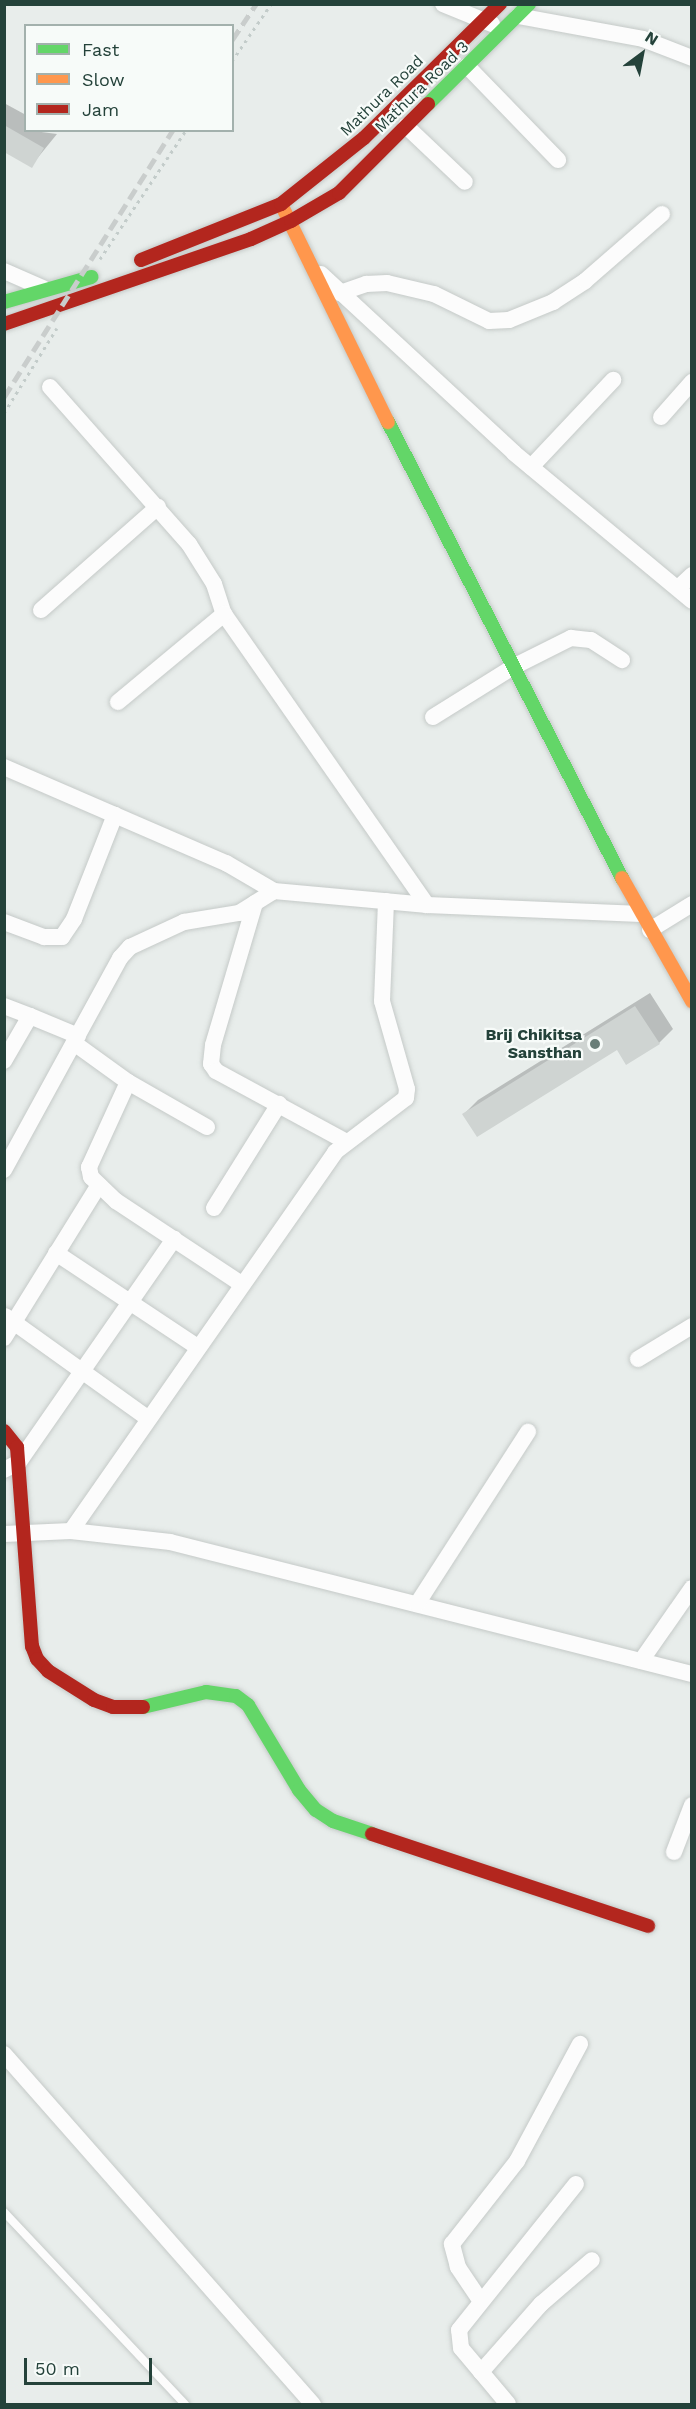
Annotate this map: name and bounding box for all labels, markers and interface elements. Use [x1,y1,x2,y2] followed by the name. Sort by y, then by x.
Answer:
[24,24,234,132] legend
[612,24,672,84] north arrow
[642,27,662,50] text: N
[371,37,473,137] street label: Mathura Road 3
[82,39,119,60] text: Fast
[336,51,428,141] street label: Mathura Road
[82,69,125,90] text: Slow
[82,99,119,120] text: Jam
[485,1025,582,1063] place label: Brij Chikitsa Sansthan
[586,1035,604,1053] marker: Brij Chikitsa Sansthan
[27,2346,154,2384] scale bar
[35,2358,80,2379] text: 50 m

